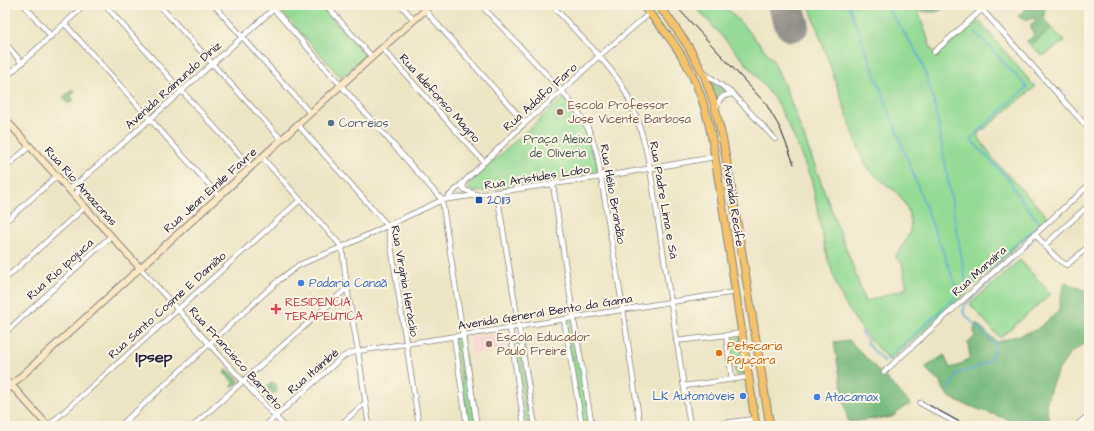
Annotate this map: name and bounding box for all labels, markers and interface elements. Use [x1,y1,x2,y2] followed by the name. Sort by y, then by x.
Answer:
[121,37,225,133] street label: Avenida Raimundo Diniz
[394,50,484,147] street label: Rua Ildefonso Magno
[500,59,581,135] street label: Rua Adolfo Faro
[568,97,691,128] place label: Escola Professor Jose Vicente Barbosa
[555,107,565,117] marker: Escola Professor Jose Vicente Barbosa
[339,115,389,132] place label: Correios
[326,118,336,128] marker: Correios
[523,131,593,162] park label: Praça Aleixo de Oliveria
[645,140,682,260] street label: Rua Padre Lima e Sá
[40,143,121,230] street label: Rua Rio Amazonas
[160,143,261,237] street label: Rua Jean Emile Favre
[595,143,630,245] street label: Rua Hélio Brandão
[483,161,591,194] street label: Rua Aristides Lobo
[719,163,749,248] street label: Avenida Recife
[487,192,511,209] place label: 20113
[474,195,484,205] marker: 20113
[385,224,423,339] street label: Rua Virgínia Heráclio
[23,235,97,304] street label: Rua Rio Ipojuca
[948,242,1010,301] street label: Rua Manaíra
[105,248,230,363] street label: Rua Santo Cosme E Damião
[309,275,387,292] place label: Padaria Canaã
[296,278,306,288] marker: Padaria Canaã
[457,290,633,335] street label: Avenida General Bento da Gama
[285,294,363,325] place label: RESIDENCIA TERAPEUTICA
[185,303,287,414] street label: Rua Francisco Barreto
[270,303,282,315] marker: RESIDENCIA TERAPEUTICA
[497,329,590,360] place label: Escola Educador Paulo Freire
[727,338,782,369] place label: Petiscaria Pajuçara
[484,339,494,349] marker: Escola Educador Paulo Freire
[284,344,343,398] street label: Rua Itaimbé
[136,346,173,368] district label: Ipsep
[714,348,724,358] marker: Petiscaria Pajuçara
[653,388,735,405] place label: LK Automóveis
[825,389,879,406] place label: Atacamax
[738,391,748,401] marker: LK Automóveis
[812,392,822,402] marker: Atacamax

